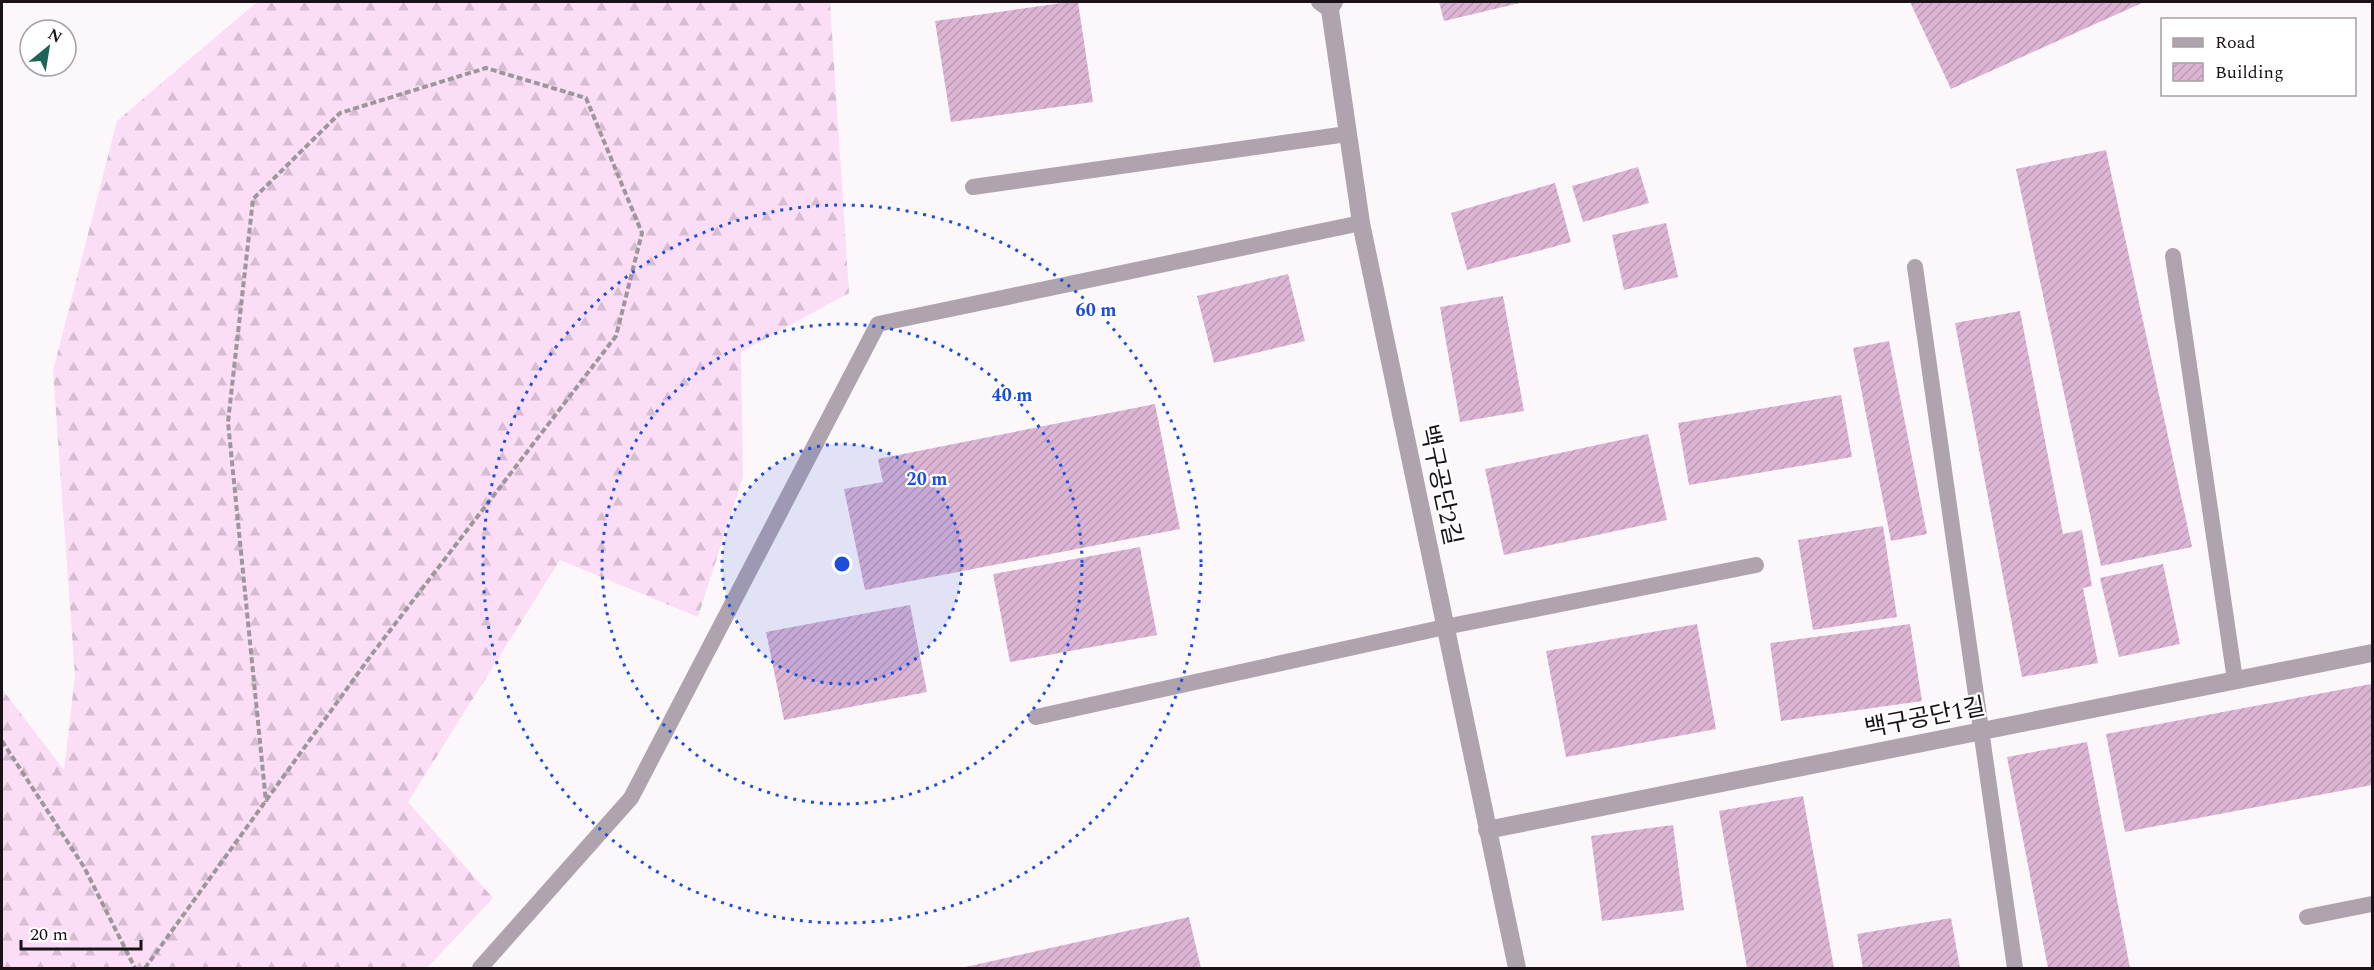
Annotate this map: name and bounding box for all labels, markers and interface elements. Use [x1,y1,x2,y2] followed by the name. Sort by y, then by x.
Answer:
[18,18,78,78] north arrow
[2161,18,2356,96] legend
[43,22,67,50] text: N
[2215,29,2256,56] text: Road
[2215,59,2284,86] text: Building
[1076,297,1116,324] text: 60 m
[992,382,1032,409] text: 40 m
[1410,421,1470,549] street label: 백구공단2길
[907,466,947,493] text: 20 m
[832,554,852,574] centre of rings
[1861,689,1989,747] street label: 백구공단1길
[21,913,141,951] scale bar
[30,921,68,948] text: 20 m

